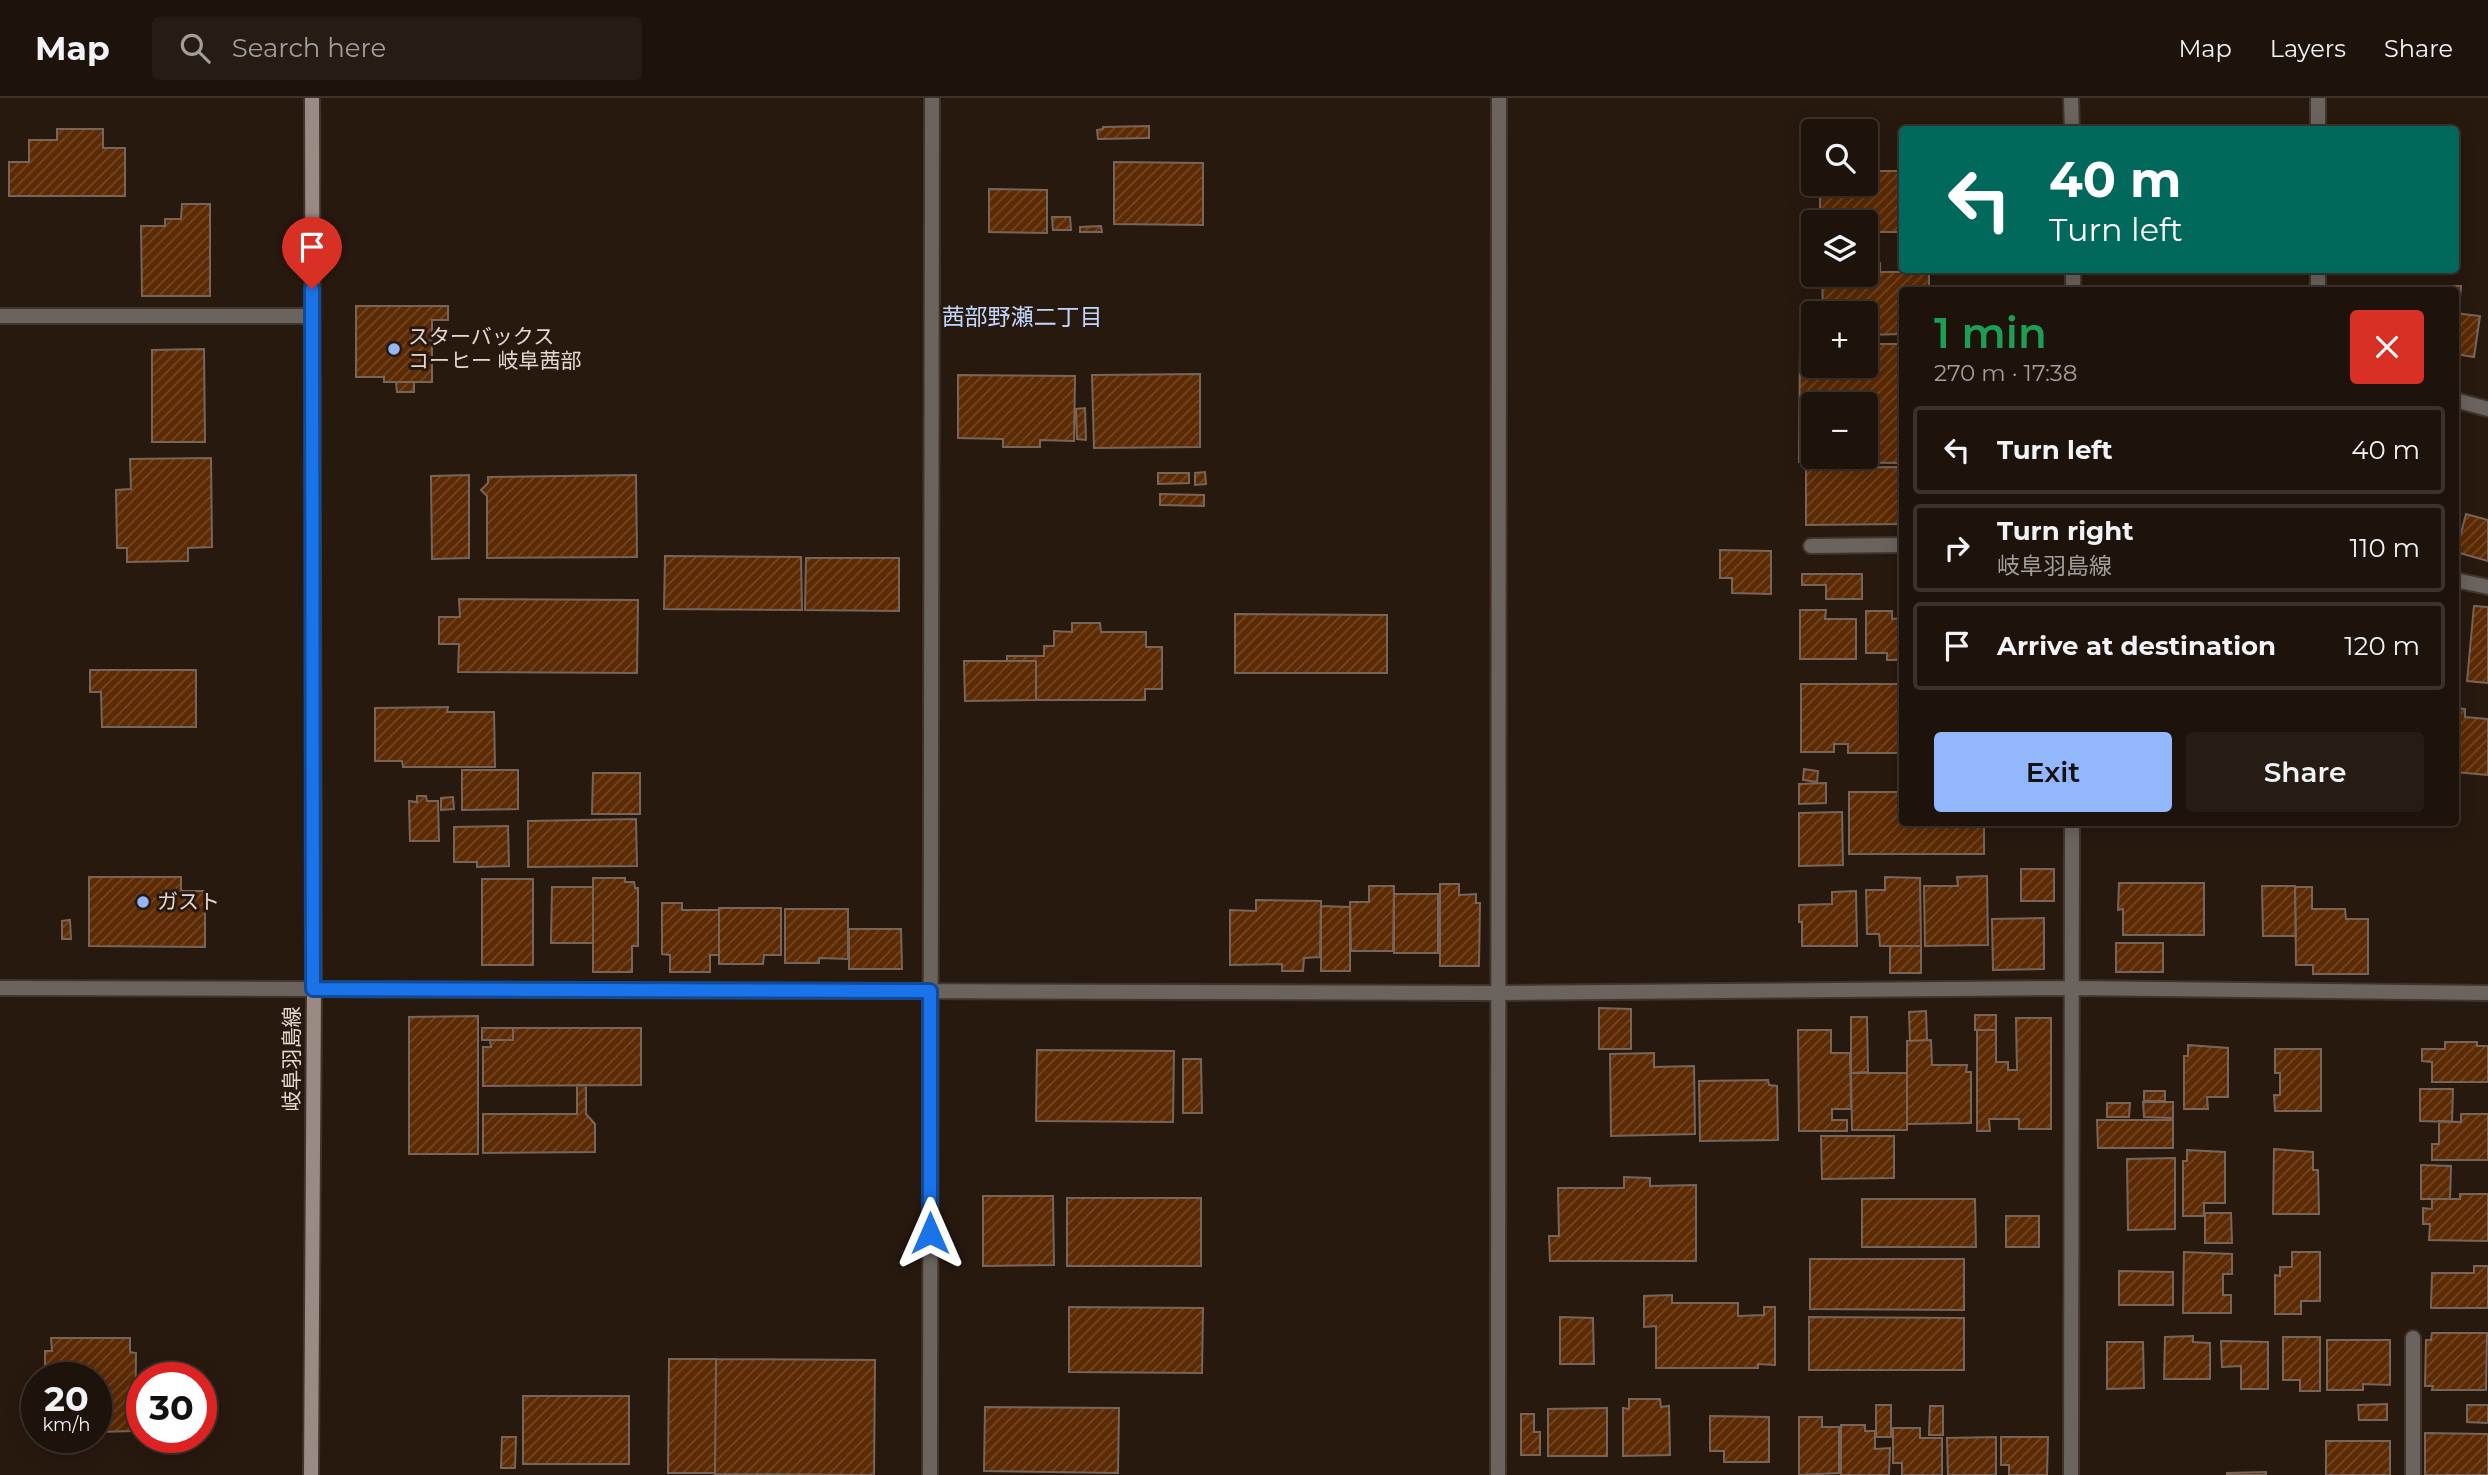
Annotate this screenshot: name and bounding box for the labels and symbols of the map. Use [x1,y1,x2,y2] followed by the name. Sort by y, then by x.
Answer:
[282,217,342,289] pin
[942,303,1103,331] district label: 茜部野瀬二丁目
[408,324,582,373] place label: スターバックス コーヒー 岐阜茜部
[386,341,402,357] marker: スターバックス コーヒー 岐阜茜部
[157,889,220,914] place label: ガスト
[135,894,151,910] marker: ガスト
[279,1007,304,1112] street label: 岐阜羽島線
[893,1196,967,1270] position arrow
[126,1362,217,1453] speed limit sign: 30

